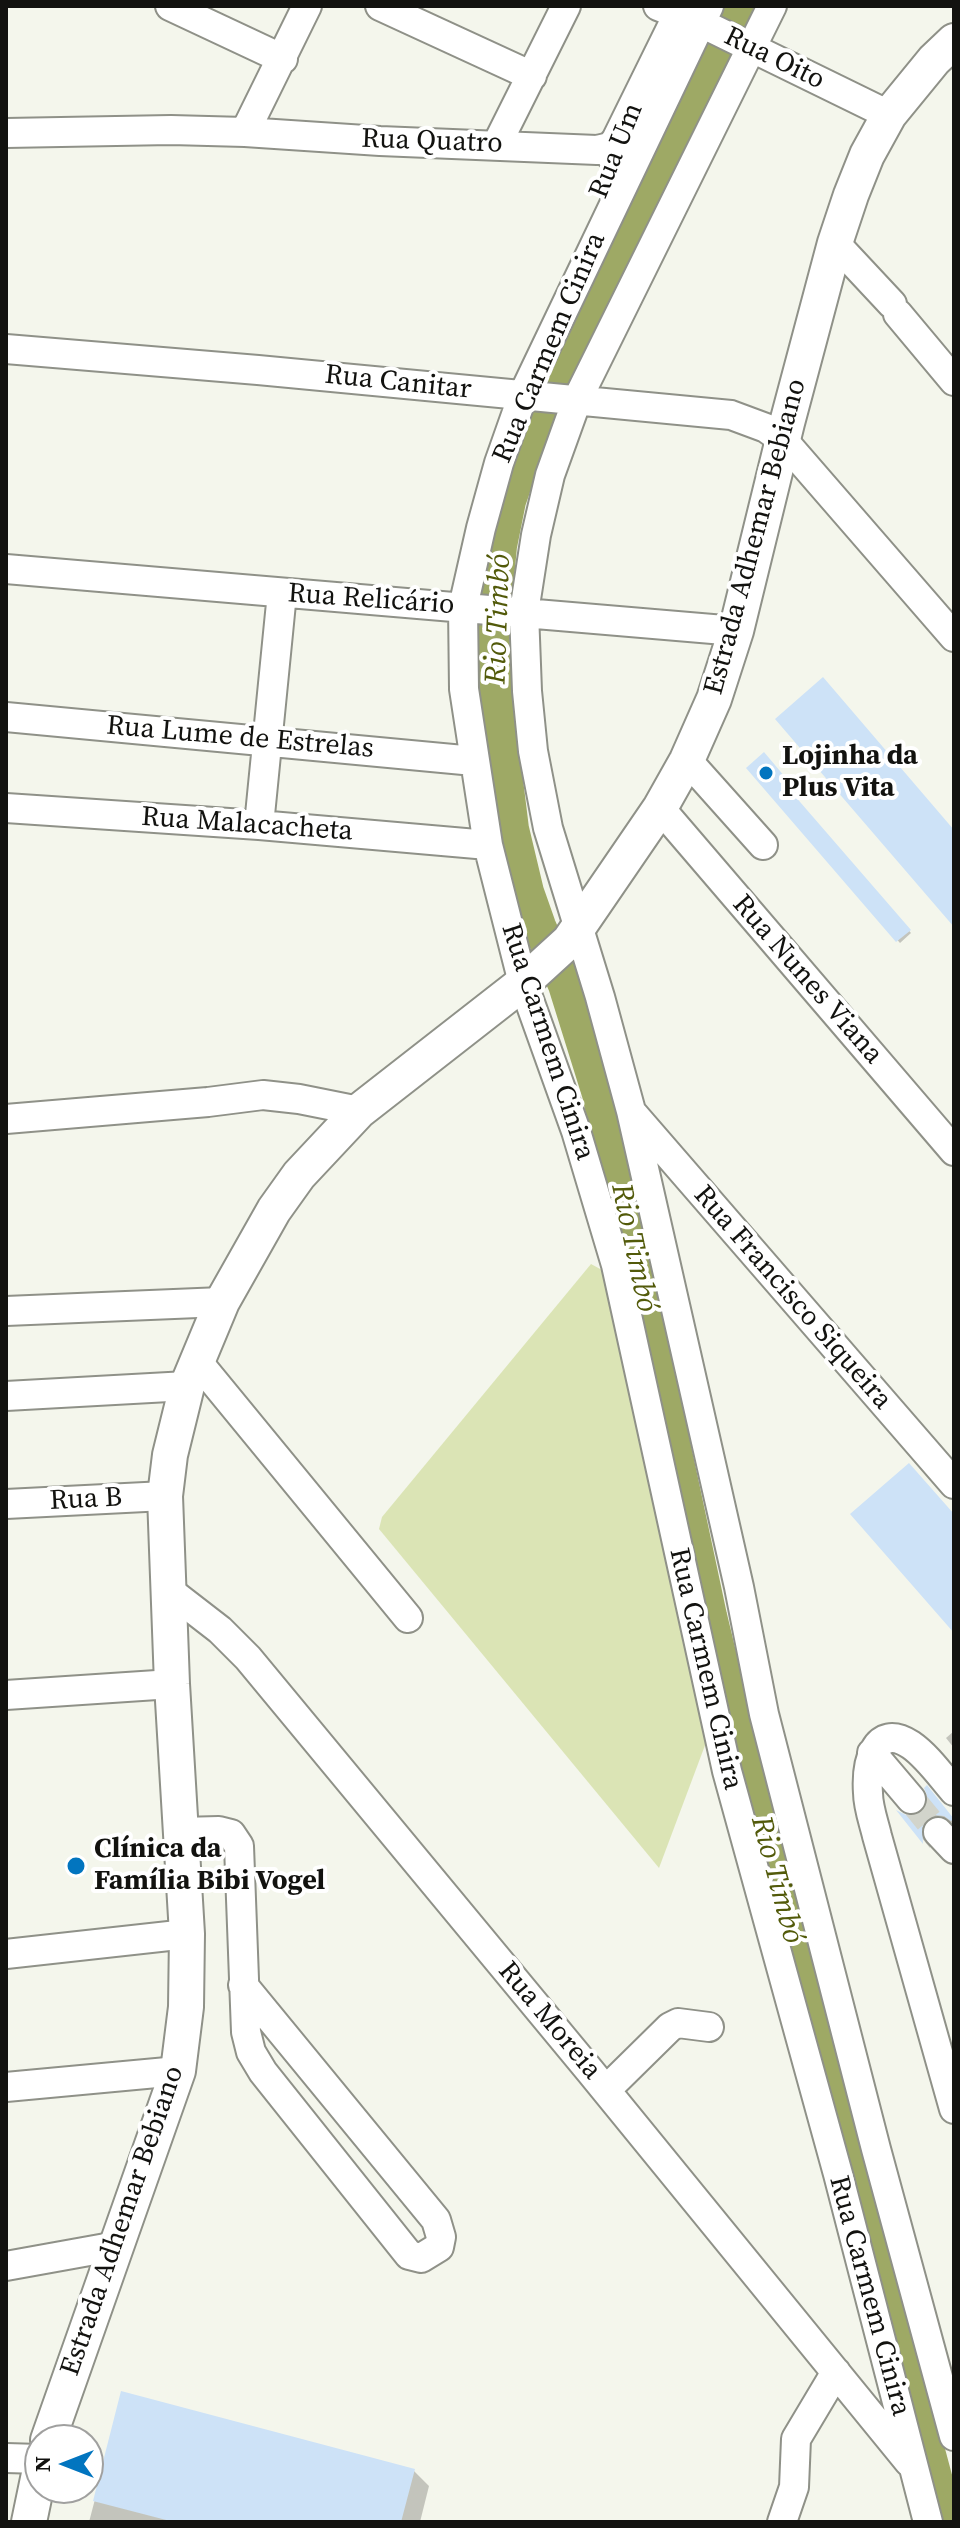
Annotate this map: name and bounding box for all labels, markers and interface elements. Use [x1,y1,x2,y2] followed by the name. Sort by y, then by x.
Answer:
[718,20,830,98] street label: Rua Oito
[583,98,651,204] street label: Rua Um
[361,123,503,161] street label: Rua Quatro
[486,228,614,468] street label: Rua Carmem Cinira
[323,359,473,407] street label: Rua Canitar
[698,375,814,699] street label: Estrada Adhemar Bebiano
[479,553,519,685] water label: Rio Timbó
[287,577,455,623] street label: Rua Relicário
[105,710,375,766] street label: Rua Lume de Estrelas
[782,740,918,806] place label: Lojinha da Plus Vita
[757,764,775,782] marker: Lojinha da Plus Vita
[140,801,354,849] street label: Rua Malacacheta
[724,889,890,1071] street label: Rua Nunes Viana
[493,919,601,1165] street label: Rua Carmem Cinira
[686,1179,898,1417] street label: Rua Francisco Siqueira
[602,1180,664,1316] water label: Rio Timbó
[49,1481,123,1519] street label: Rua B
[661,1545,749,1793] street label: Rua Carmem Cinira
[742,1812,810,1948] water label: Rio Timbó
[94,1833,325,1899] place label: Clínica da Família Bibi Vogel
[65,1855,87,1877] marker: Clínica da Família Bibi Vogel
[490,1955,608,2087] street label: Rua Moreia
[54,2062,192,2380] street label: Estrada Adhemar Bebiano
[821,2172,917,2420] street label: Rua Carmem Cinira
[24,2424,104,2504] north arrow
[27,2456,57,2472] text: N

